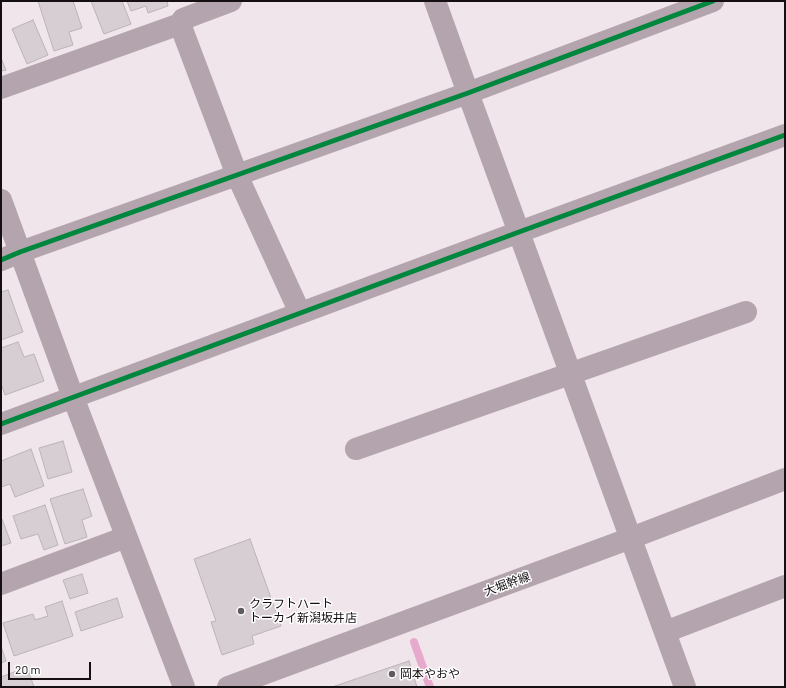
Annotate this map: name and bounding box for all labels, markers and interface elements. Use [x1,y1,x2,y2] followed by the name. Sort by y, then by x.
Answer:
[482,569,532,599] street label: 大堀幹線
[249,597,357,625] place label: クラフトハート トーカイ新潟坂井店
[236,606,246,616] marker: クラフトハート トーカイ新潟坂井店
[10,654,93,680] scale bar
[15,662,41,676] text: 20 m
[400,667,460,681] place label: 岡本やおや
[387,669,397,679] marker: 岡本やおや

